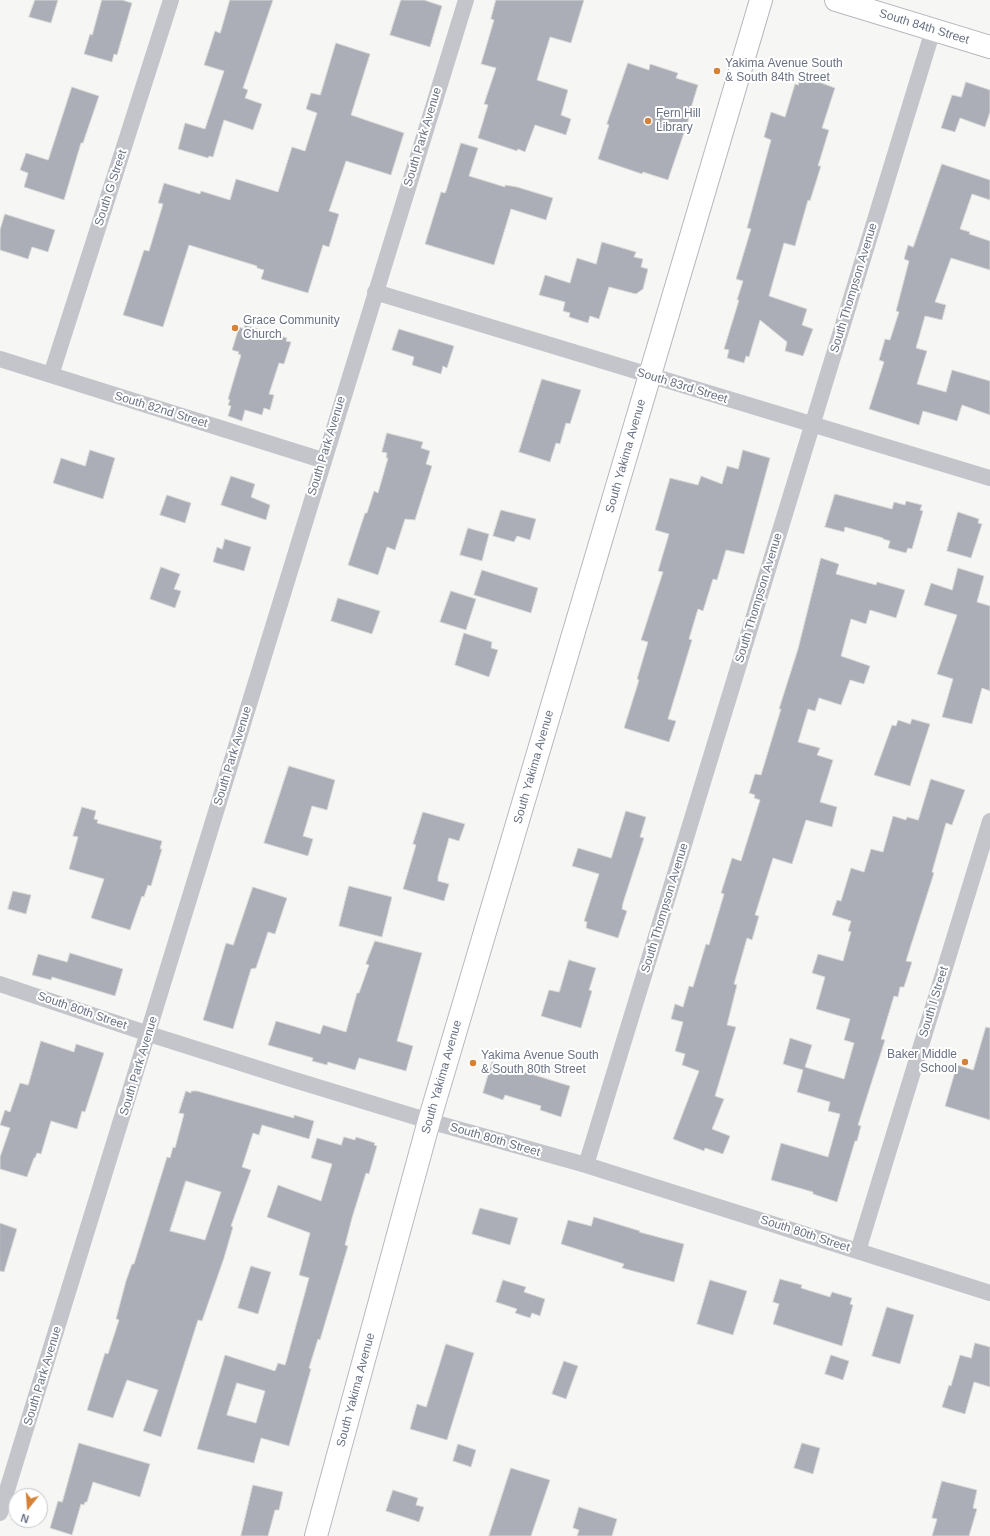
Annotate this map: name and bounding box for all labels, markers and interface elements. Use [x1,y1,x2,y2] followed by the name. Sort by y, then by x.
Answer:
[877,6,971,48] street label: South 84th Street
[725,57,843,85] place label: Yakima Avenue South & South 84th Street
[712,66,722,76] marker: Yakima Avenue South & South 84th Street
[401,86,445,188] street label: South Park Avenue
[656,107,701,135] place label: Fern Hill Library
[643,116,653,126] marker: Fern Hill Library
[92,148,130,228] street label: South G Street
[827,221,881,355] street label: South Thompson Avenue
[243,314,340,342] place label: Grace Community Church
[230,323,240,333] marker: Grace Community Church
[635,365,729,407] street label: South 83rd Street
[113,389,209,431] street label: South 82nd Street
[305,395,349,497] street label: South Park Avenue
[603,397,649,515] street label: South Yakima Avenue
[732,531,786,665] street label: South Thompson Avenue
[211,705,255,807] street label: South Park Avenue
[511,708,557,826] street label: South Yakima Avenue
[638,841,692,975] street label: South Thompson Avenue
[916,965,952,1039] street label: South I Street
[36,989,128,1033] street label: South 80th Street
[117,1015,161,1117] street label: South Park Avenue
[419,1018,465,1136] street label: South Yakima Avenue
[887,1048,957,1076] place label: Baker Middle School
[481,1049,599,1077] place label: Yakima Avenue South & South 80th Street
[960,1057,970,1067] marker: Baker Middle School
[468,1058,478,1068] marker: Yakima Avenue South & South 80th Street
[448,1120,542,1160] street label: South 80th Street
[758,1213,852,1255] street label: South 80th Street
[21,1325,65,1427] street label: South Park Avenue
[334,1331,378,1449] street label: South Yakima Avenue
[8,1488,48,1528] north arrow
[19,1512,30,1525] text: N

